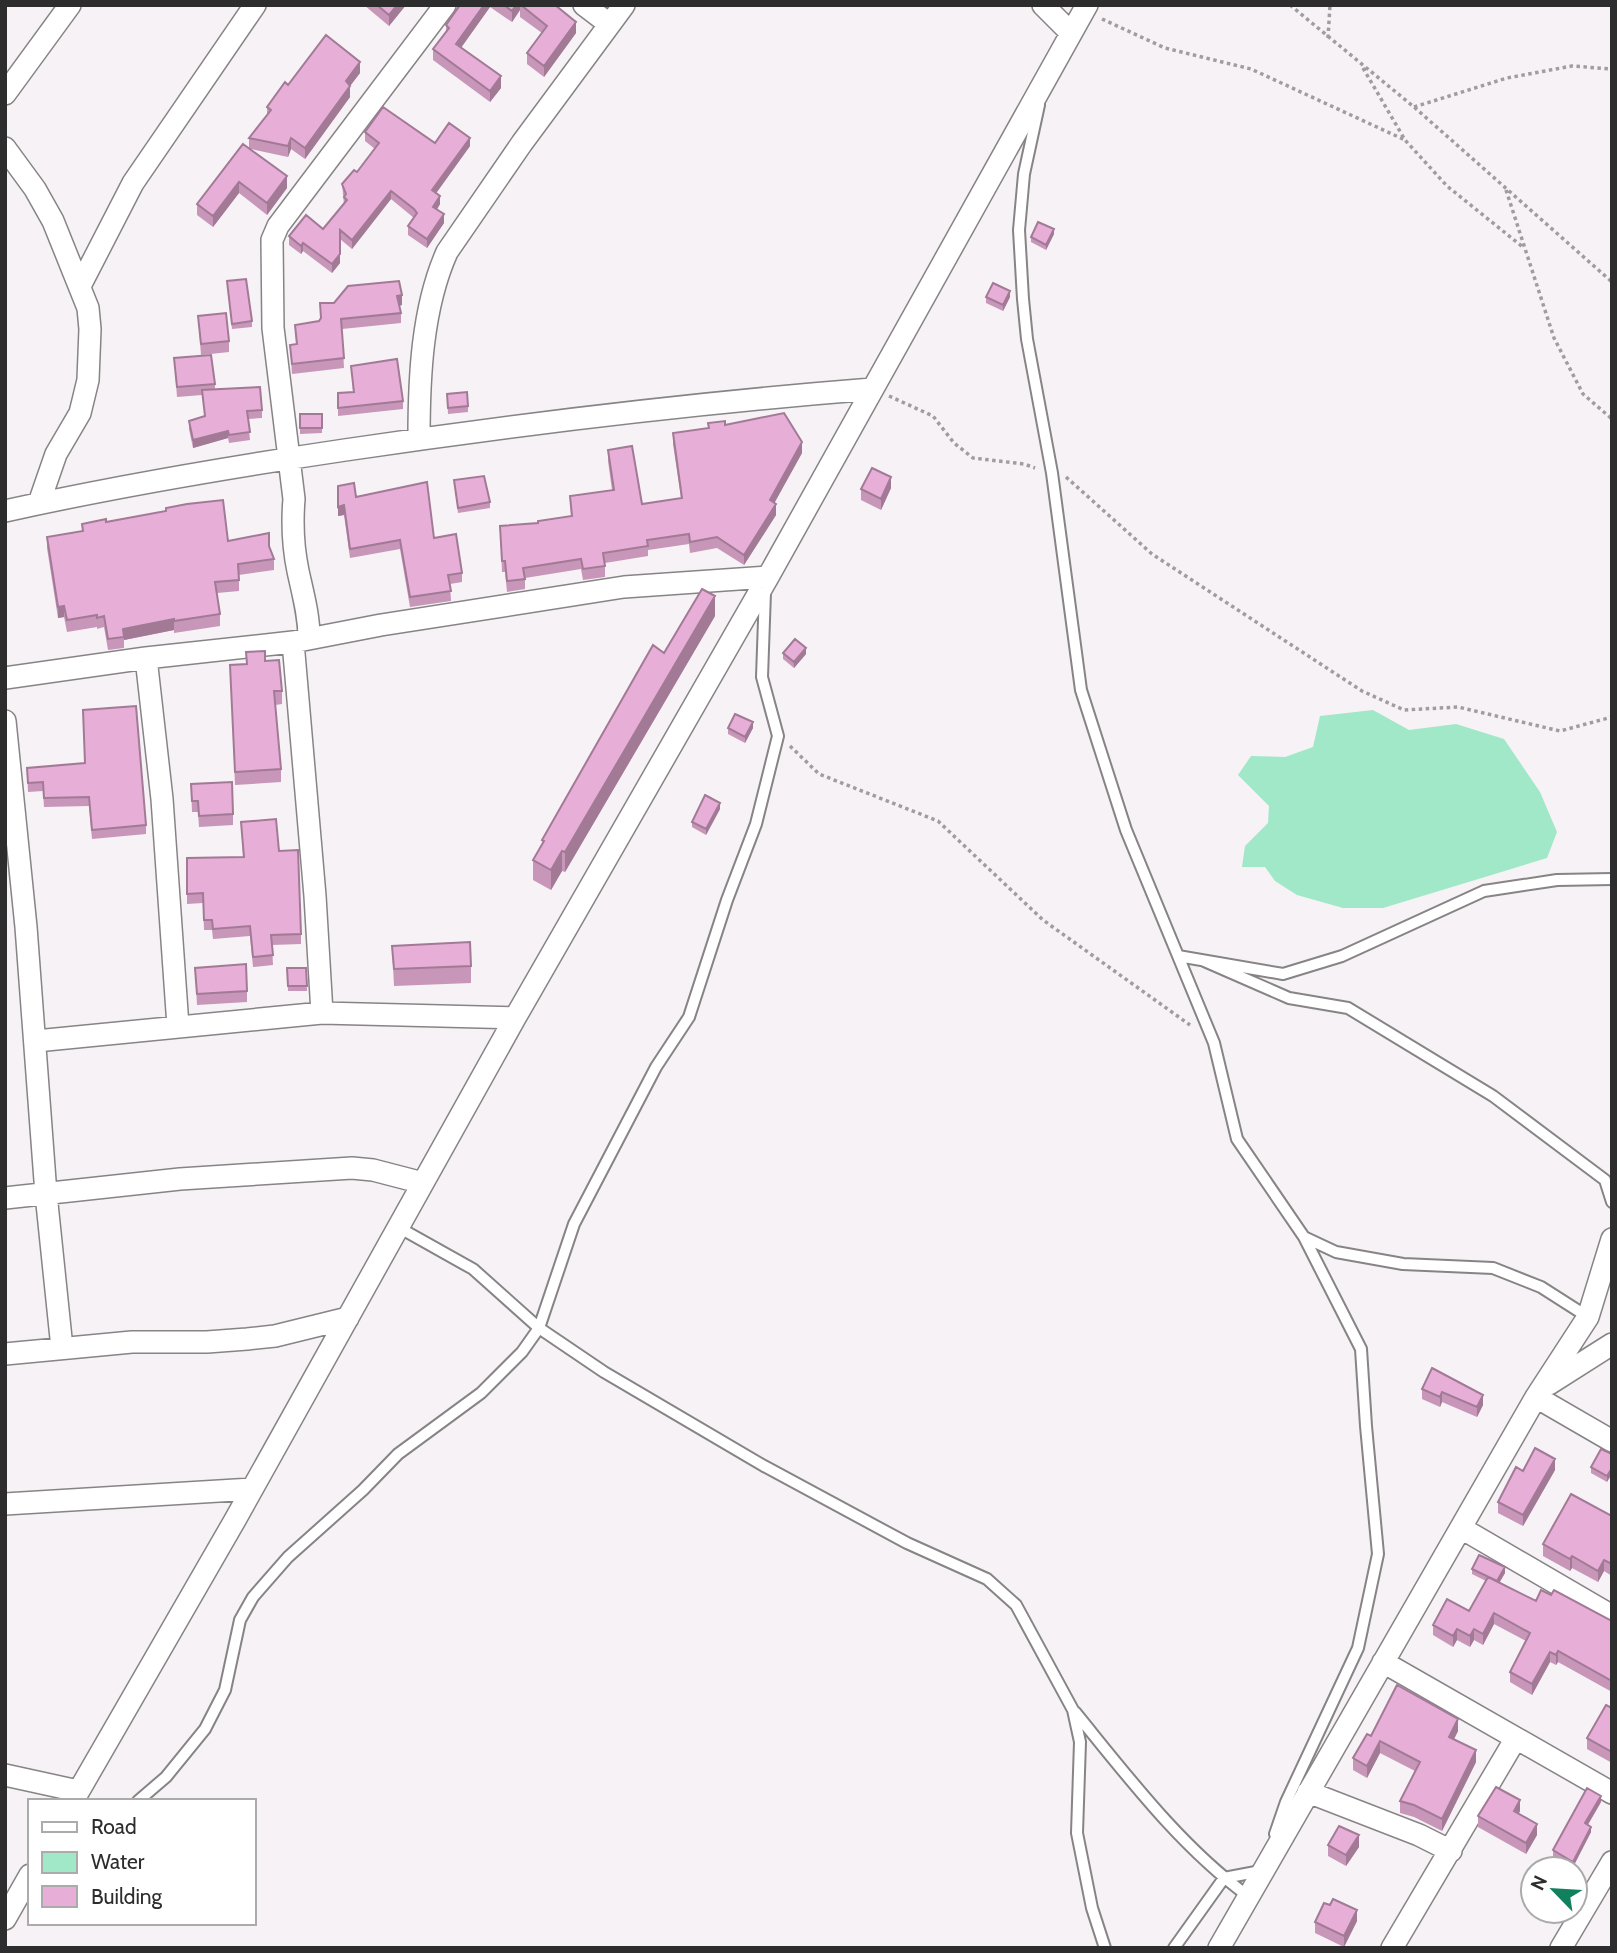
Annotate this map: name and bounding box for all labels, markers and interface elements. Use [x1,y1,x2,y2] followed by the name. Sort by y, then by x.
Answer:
[28,1799,256,1925] legend
[91,1814,137,1839] text: Road
[91,1849,145,1874] text: Water
[1519,1855,1589,1925] north arrow
[1526,1872,1552,1894] text: N
[91,1884,163,1909] text: Building

